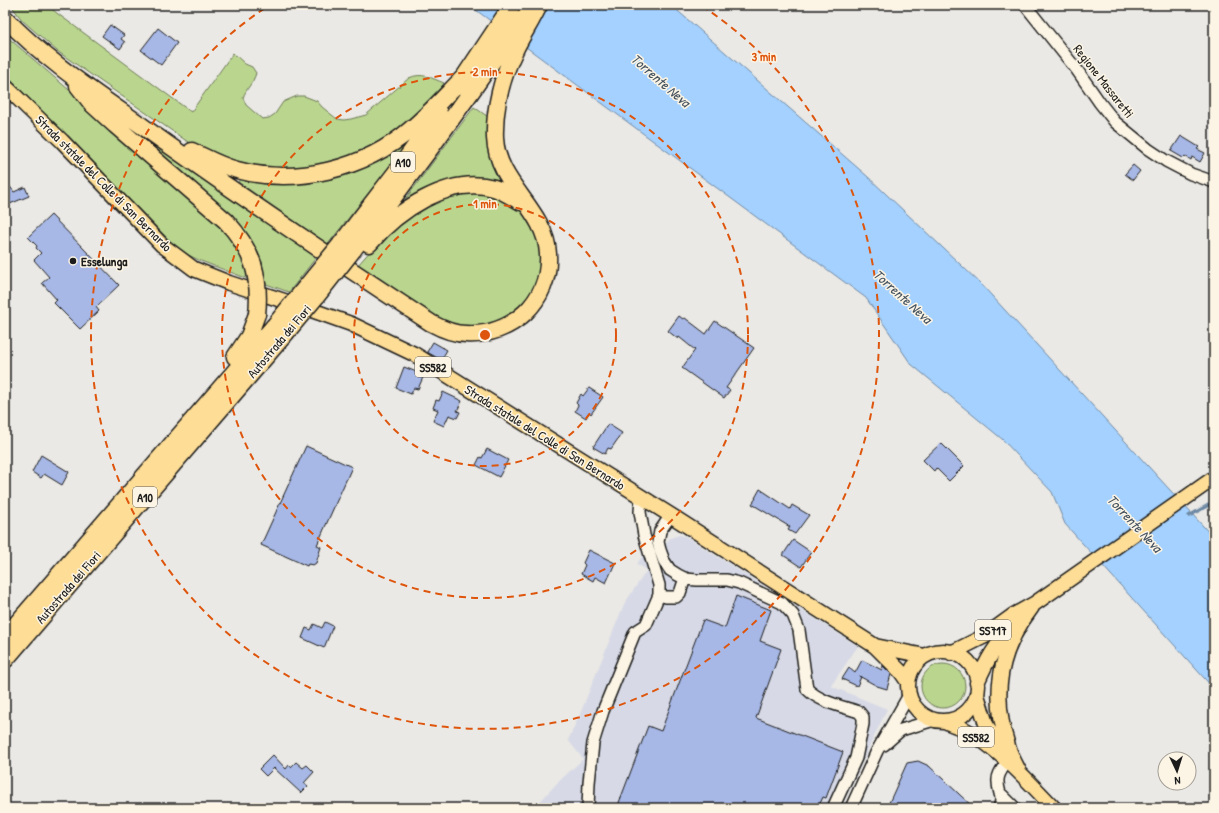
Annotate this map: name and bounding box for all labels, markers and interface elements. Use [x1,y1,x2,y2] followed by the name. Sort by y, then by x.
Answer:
[1070,40,1138,122] street label: Regione Massaretti
[752,48,777,65] text: 3 min
[627,49,696,112] water label: Torrente Neva
[473,63,498,80] text: 2 min
[32,111,176,255] street label: Strada statale del Colle di San Bernardo
[391,152,415,172] road number: A10
[473,195,497,212] text: 1 min
[81,252,128,271] place label: Esselunga
[68,256,78,266] marker: Esselunga
[870,265,937,328] water label: Torrente Neva
[243,300,315,382] street label: Autostrada dei Fiori
[478,328,492,342] centre of rings
[415,357,451,377] road number: SS582
[461,380,629,494] street label: Strada statale del Colle di San Bernardo
[133,487,157,507] road number: A10
[1103,490,1168,557] water label: Torrente Neva
[31,547,105,627] street label: Autostrada dei Fiori
[975,620,1011,640] road number: SS717
[958,727,994,747] road number: SS582
[1157,751,1197,791] north arrow
[1174,774,1181,788] text: N

